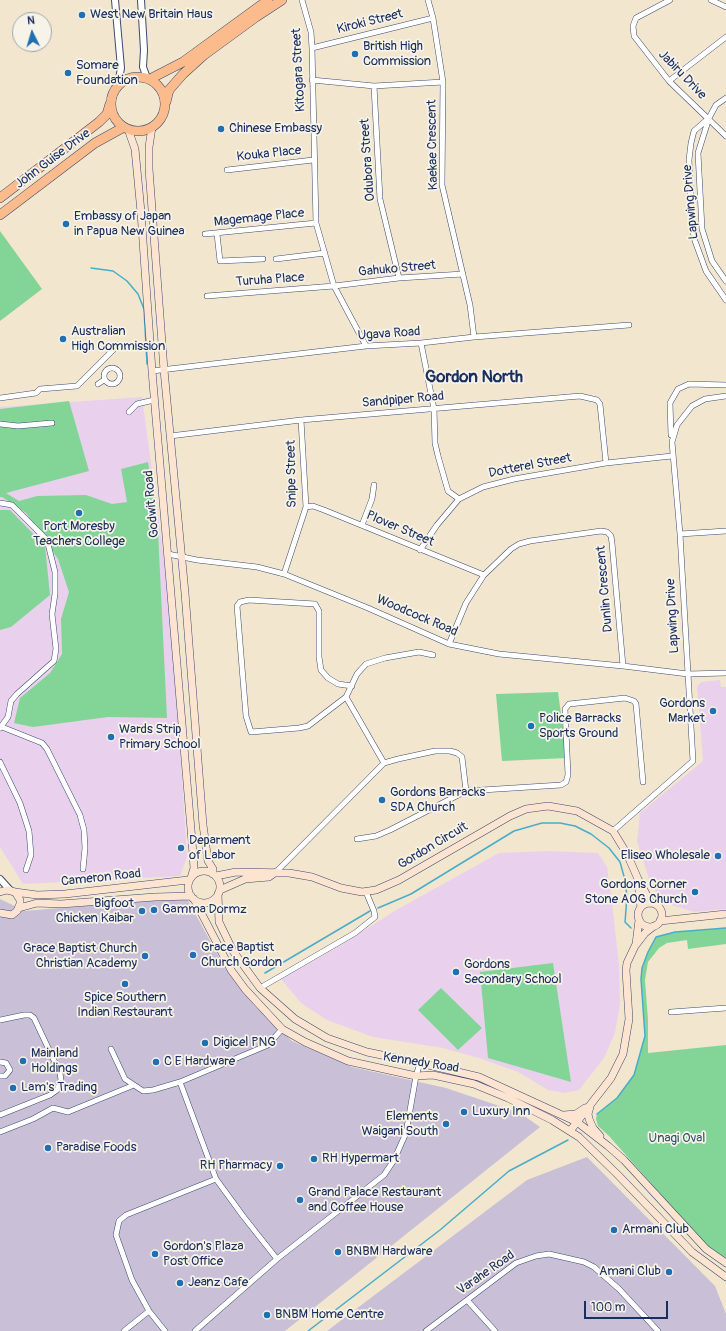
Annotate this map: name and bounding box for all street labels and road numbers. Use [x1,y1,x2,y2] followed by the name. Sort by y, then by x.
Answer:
[335,6,405,38] street label: Kiroki Street
[289,28,309,112] street label: Kitogara Street
[655,47,709,103] street label: Jabiru Drive
[424,99,442,191] street label: Kaekae Crescent
[357,118,379,202] street label: Odubora Street
[12,126,94,192] street label: John Guise Drive
[236,143,302,165] street label: Kouka Place
[680,164,702,240] street label: Lapwing Drive
[213,205,305,231] street label: Magemage Place
[358,258,436,280] street label: Gahuko Street
[235,270,305,290] street label: Turuha Place
[357,324,421,344] street label: Ugava Road
[361,389,445,411] street label: Sandpiper Road
[284,440,300,508] street label: Snipe Street
[487,450,573,482] street label: Dotterel Street
[141,469,163,539] street label: Godwit Road
[364,508,436,550] street label: Plover Street
[593,545,617,633] street label: Dunlin Crescent
[663,578,683,654] street label: Lapwing Drive
[374,592,460,640] street label: Woodcock Road
[395,819,471,873] street label: Gordon Circuit
[60,866,142,890] street label: Cameron Road
[382,1049,460,1077] street label: Kennedy Road
[454,1247,518,1299] street label: Varahe Road

